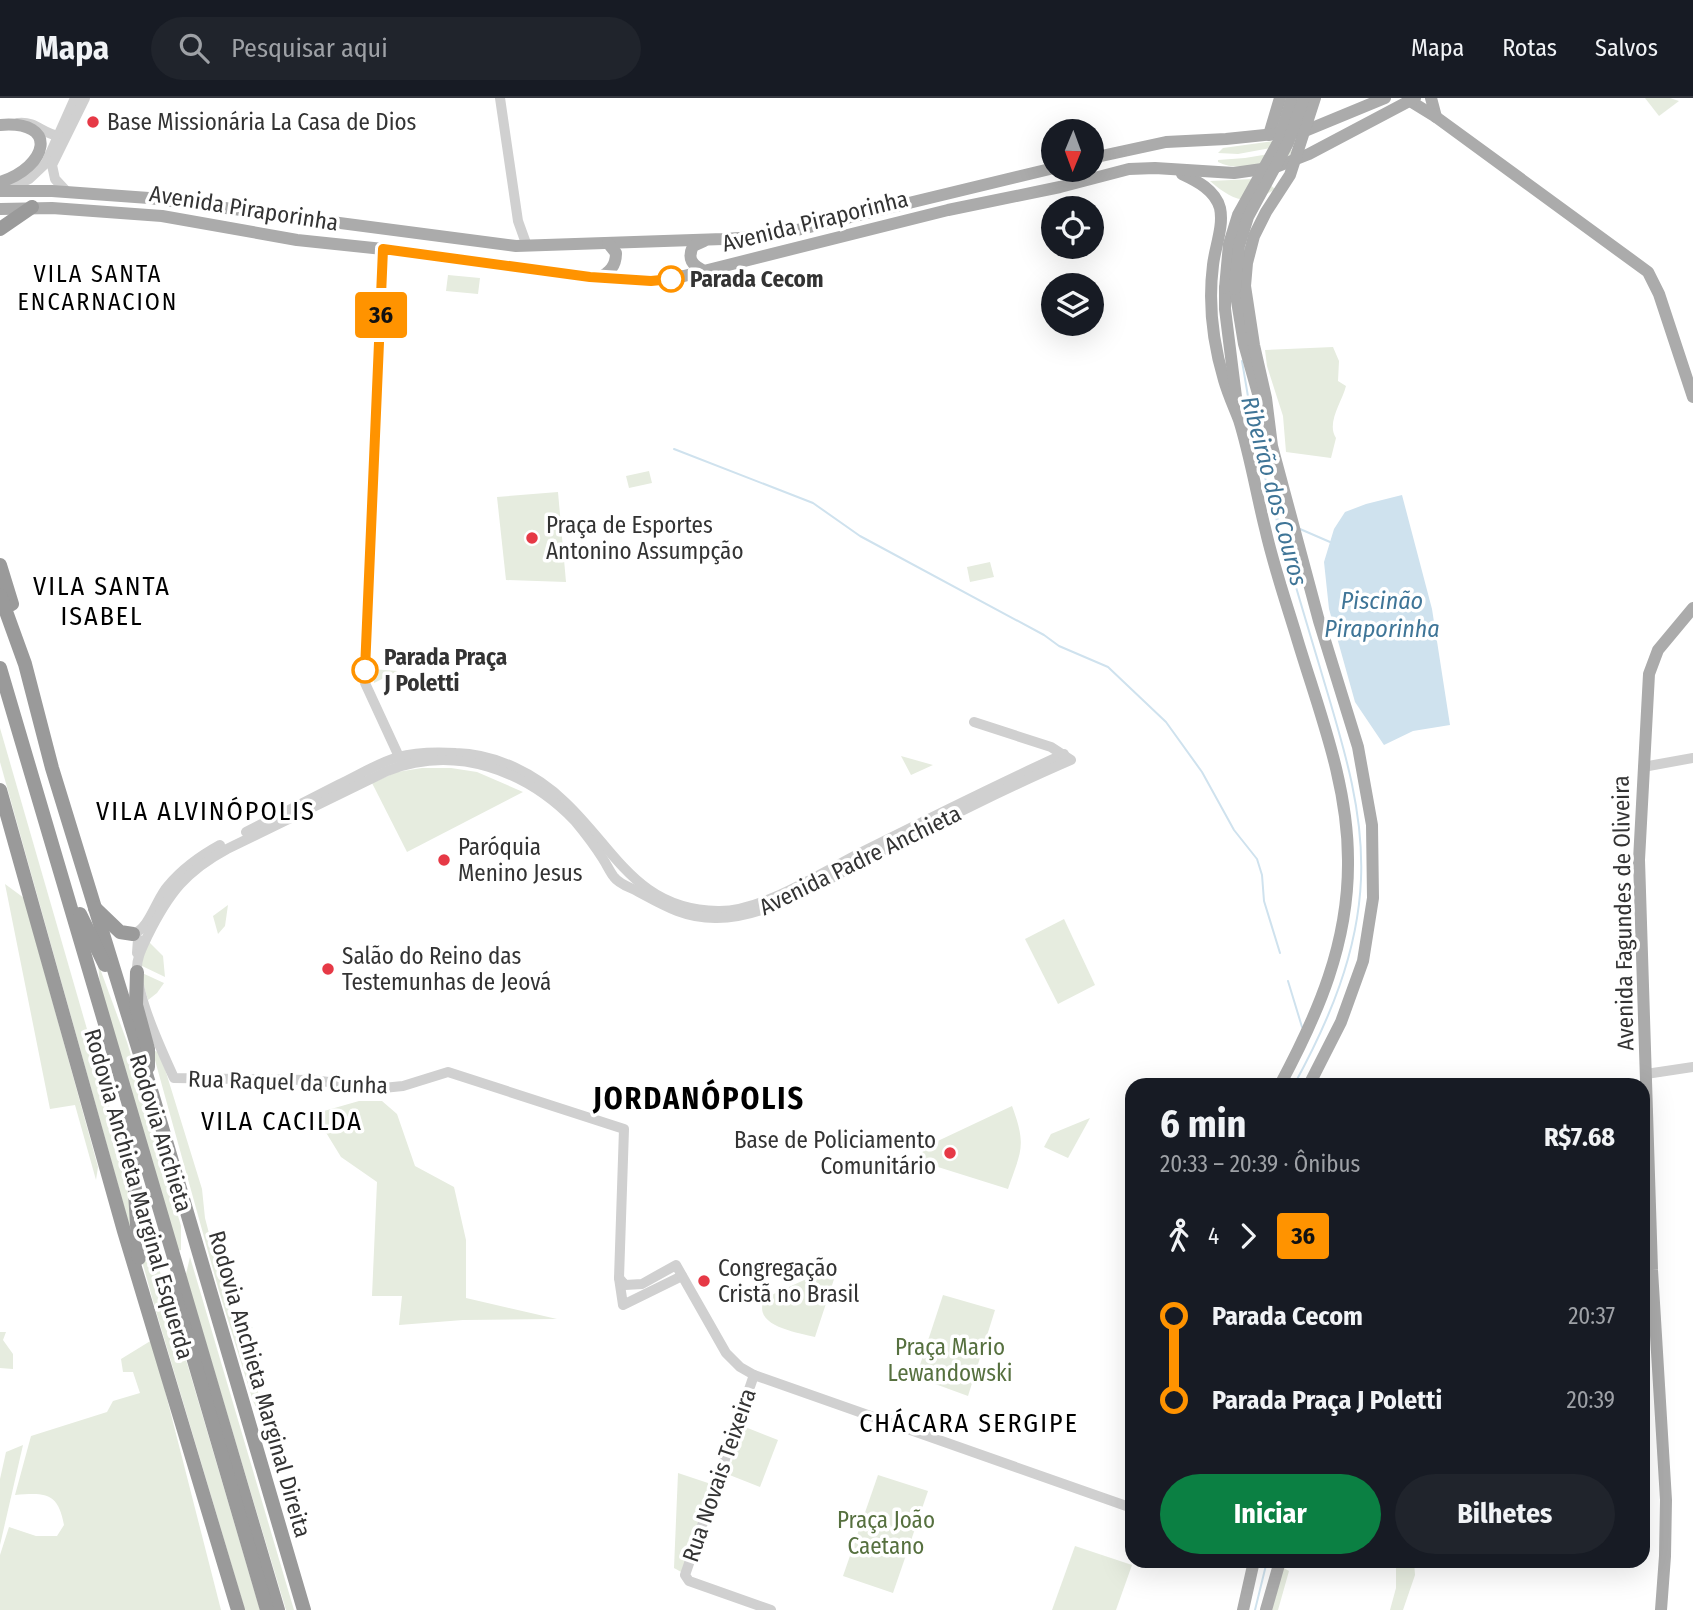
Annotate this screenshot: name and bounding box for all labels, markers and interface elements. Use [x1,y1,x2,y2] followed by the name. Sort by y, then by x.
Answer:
[151,17,641,80] search box
[35,28,109,68] text: Mapa
[175,29,213,67] icon: search
[231,33,388,64] text: Pesquisar aqui
[1411,34,1464,62] text: Mapa
[1502,34,1557,62] text: Rotas
[1595,34,1658,62] text: Salvos
[107,108,417,136] place label: Base Missionária La Casa de Dios
[85,114,101,130] marker: Base Missionária La Casa de Dios
[1041,119,1104,182] north arrow
[1041,119,1104,336] map controls
[148,179,340,237] street label: Avenida Piraporinha
[719,184,911,258] street label: Avenida Piraporinha
[1041,196,1104,259] button: locate
[18,260,178,316] district label: VILA SANTA ENCARNACION
[690,265,823,293] place label: Parada Cecom
[658,266,684,292] marker: Parada Cecom
[1041,273,1104,336] button: layers
[350,292,412,338] line badge: 36
[369,301,393,329] text: 36
[1235,393,1313,589] water label: Ribeirão dos Couros
[546,511,743,565] place label: Praça de Esportes Antonino Assumpção
[524,530,540,546] marker: Praça de Esportes Antonino Assumpção
[33,571,171,632] district label: VILA SANTA ISABEL
[1324,587,1440,643] water label: Piscinão Piraporinha
[383,643,507,697] place label: Parada Praça J Poletti
[352,657,378,683] marker: Parada Praça J Poletti
[1607,775,1639,1051] street label: Avenida Fagundes de Oliveira
[96,796,316,827] district label: VILA ALVINÓPOLIS
[755,799,965,921] street label: Avenida Padre Anchieta
[458,833,583,887] place label: Paróquia Menino Jesus
[436,852,452,868] marker: Paróquia Menino Jesus
[342,942,551,996] place label: Salão do Reino das Testemunhas de Jeová
[320,961,336,977] marker: Salão do Reino das Testemunhas de Jeová
[78,1026,200,1362] street label: Rodovia Anchieta Marginal Esquerda
[124,1051,198,1215] street label: Rodovia Anchieta
[188,1065,388,1099] street label: Rua Raquel da Cunha
[592,1079,805,1117] district label: JORDANÓPOLIS
[1160,1101,1247,1147] text: 6 min
[201,1106,363,1137] district label: VILA CACILDA
[1544,1122,1615,1153] text: R$7.68
[734,1126,936,1180] place label: Base de Policiamento Comunitário
[942,1145,958,1161] marker: Base de Policiamento Comunitário
[1160,1150,1360,1178] text: 20:33 – 20:39 · Ônibus
[1160,1217,1198,1255] icon: walk
[1229,1217,1267,1255] icon: forward
[1208,1222,1219,1250] text: 4
[1291,1222,1315,1250] text: 36
[203,1227,317,1541] street label: Rodovia Anchieta Marginal Direita
[718,1254,859,1308] place label: Congregação Cristã no Brasil
[696,1273,712,1289] marker: Congregação Cristã no Brasil
[1212,1301,1363,1332] text: Parada Cecom
[1568,1302,1615,1330] text: 20:37
[887,1333,1013,1387] park label: Praça Mario Lewandowski
[676,1385,762,1565] street label: Rua Novais Teixeira
[1212,1385,1442,1416] text: Parada Praça J Poletti
[1566,1386,1615,1414] text: 20:39
[859,1408,1079,1439] district label: CHÁCARA SERGIPE
[1160,1474,1381,1554] button: Iniciar
[1395,1474,1615,1554] button: Bilhetes
[837,1506,935,1560] park label: Praça João Caetano

